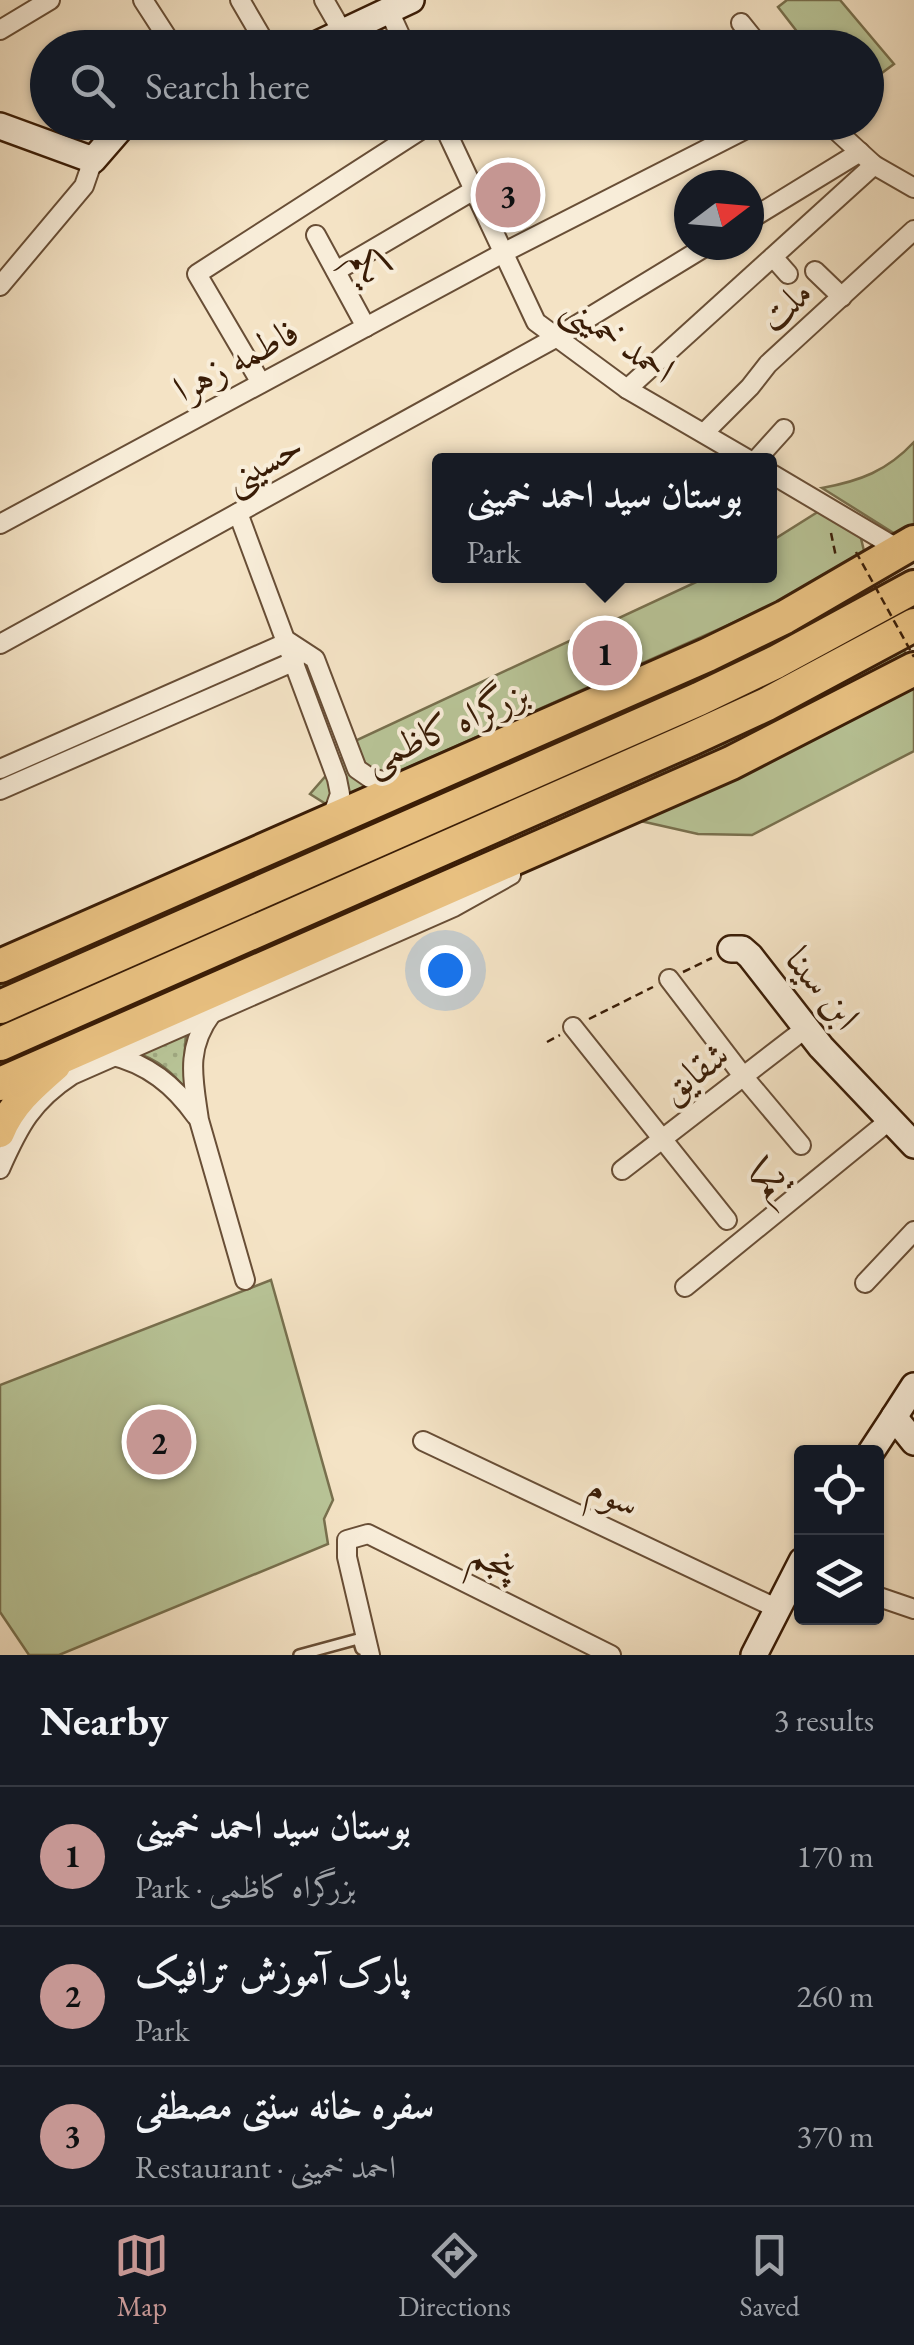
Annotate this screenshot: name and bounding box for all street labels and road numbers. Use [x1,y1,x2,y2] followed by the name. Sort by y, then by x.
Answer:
[331,238,401,298] street label: یکم
[748,268,822,342] street label: ملت
[552,281,685,396] street label: احمد خمینی
[165,306,307,413] street label: فاطمه زهرا
[214,420,313,506] street label: حسینی
[356,667,537,785] street label: بزرگراه کاظمی
[775,936,872,1039] street label: ابن سینا
[649,1029,738,1114] street label: شقایق
[738,1147,803,1216] street label: یکم
[577,1461,648,1536] street label: سوم
[458,1528,528,1604] street label: پنجم

